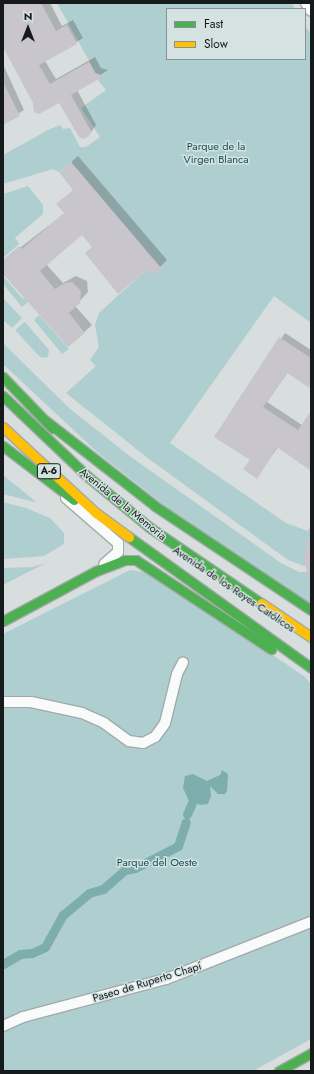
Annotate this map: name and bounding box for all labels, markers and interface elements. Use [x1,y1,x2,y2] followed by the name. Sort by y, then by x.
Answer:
[8,8,48,48] north arrow
[24,8,32,24] text: N
[166,8,306,60] legend
[204,15,223,33] text: Fast
[204,35,228,53] text: Slow
[183,140,249,166] park label: Parque de la Virgen Blanca
[36,463,62,479] road number: A-6
[77,465,169,543] street label: Avenida de la Memoria
[170,543,298,635] street label: Avenida de los Reyes Católicos
[117,855,197,869] park label: Parque del Oeste
[91,959,203,1005] street label: Paseo de Ruperto Chapí

